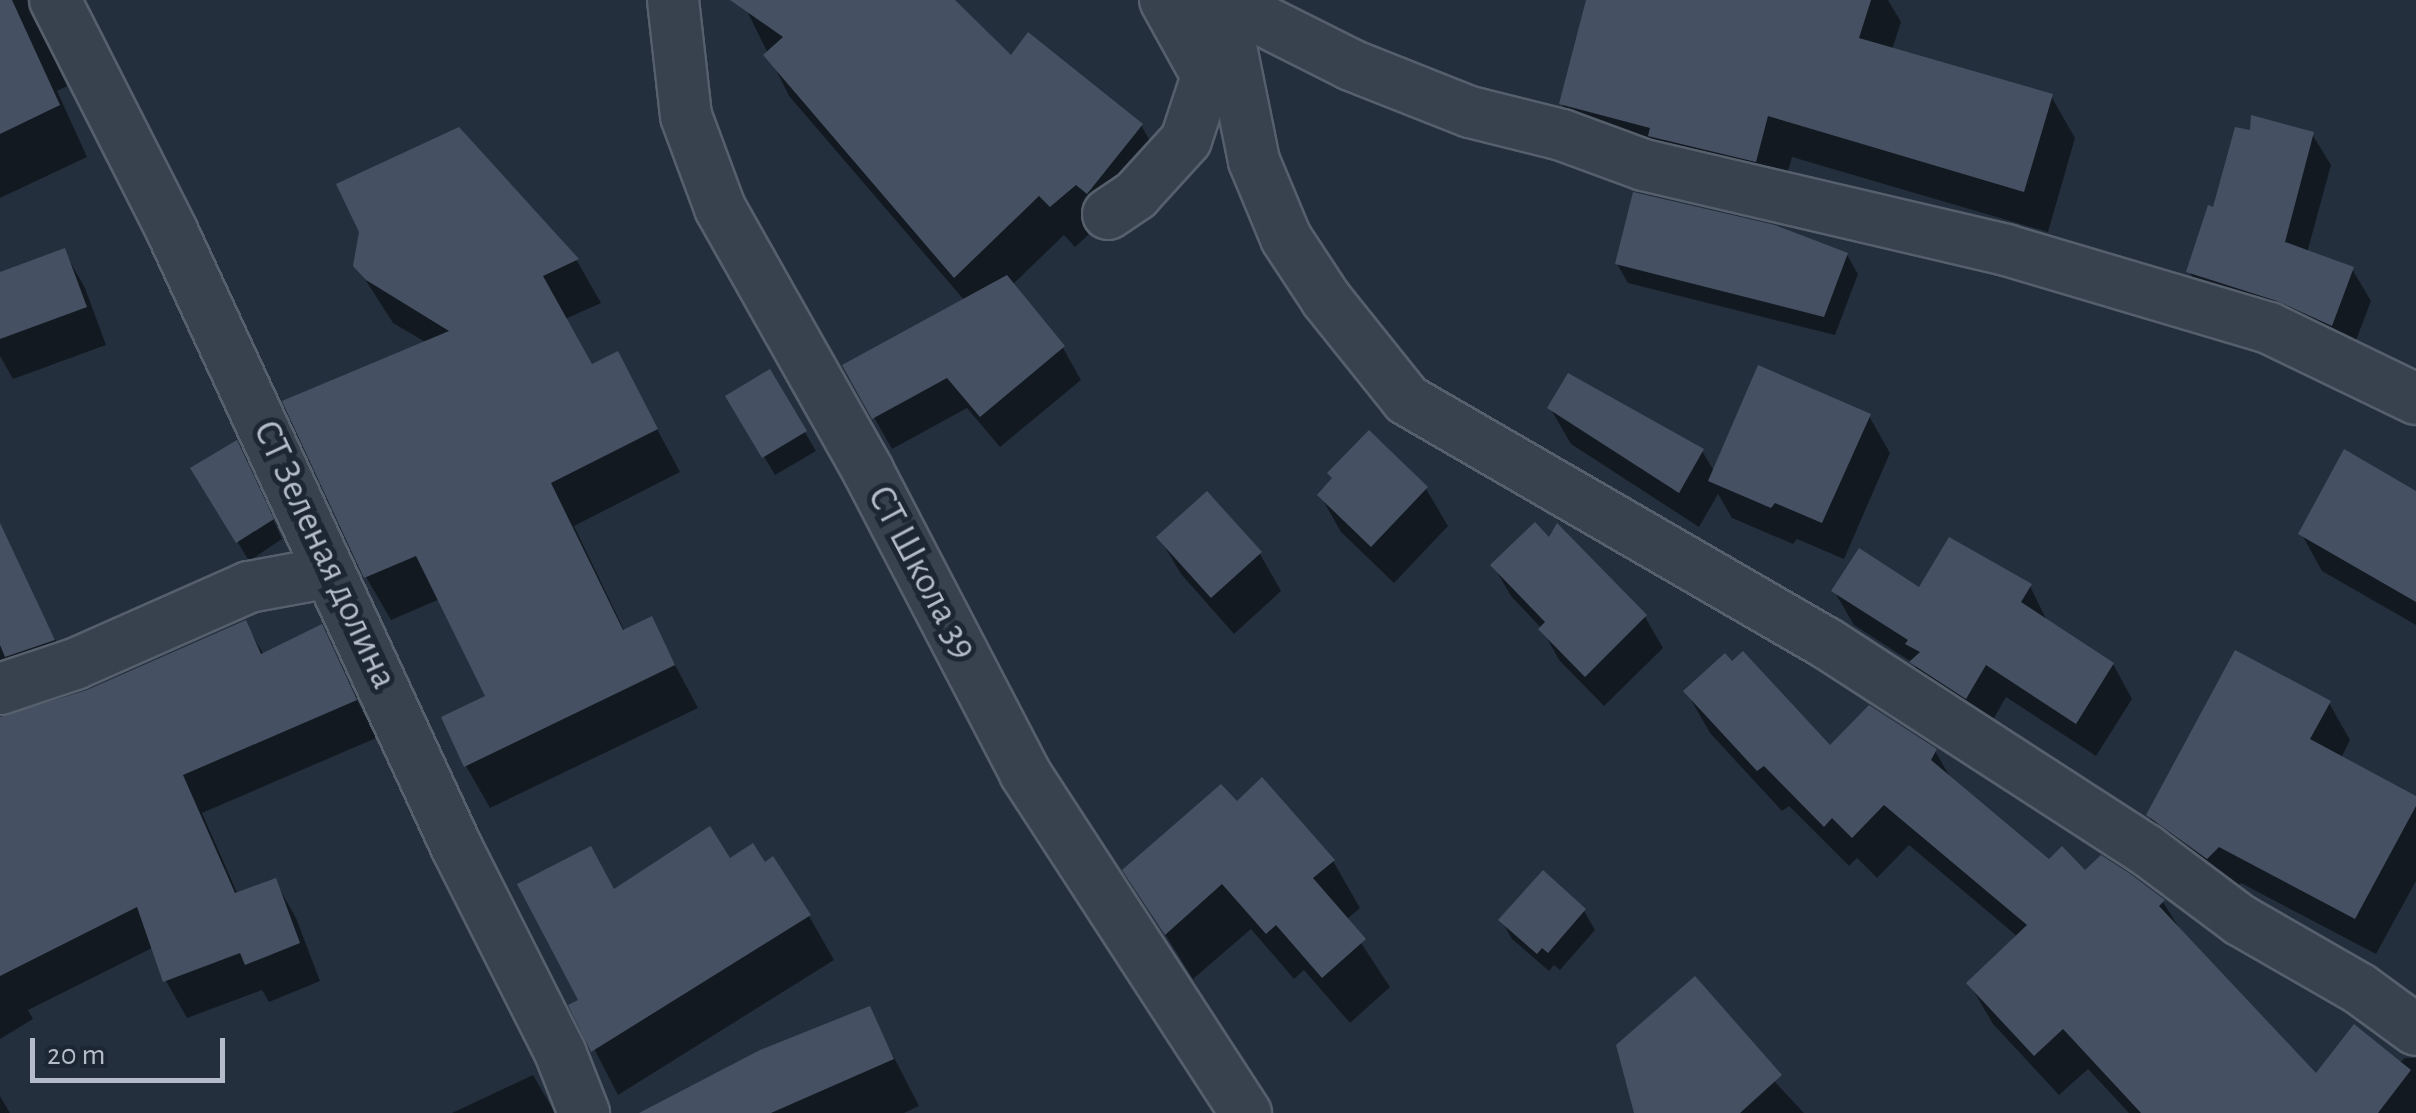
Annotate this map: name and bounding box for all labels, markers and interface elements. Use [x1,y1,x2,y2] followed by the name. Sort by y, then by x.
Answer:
[242,414,406,696] street label: СТ Зеленая долина
[856,478,986,668] street label: СТ Школа 39
[35,1018,230,1080] scale bar
[47,1040,105,1070] text: 20 m

